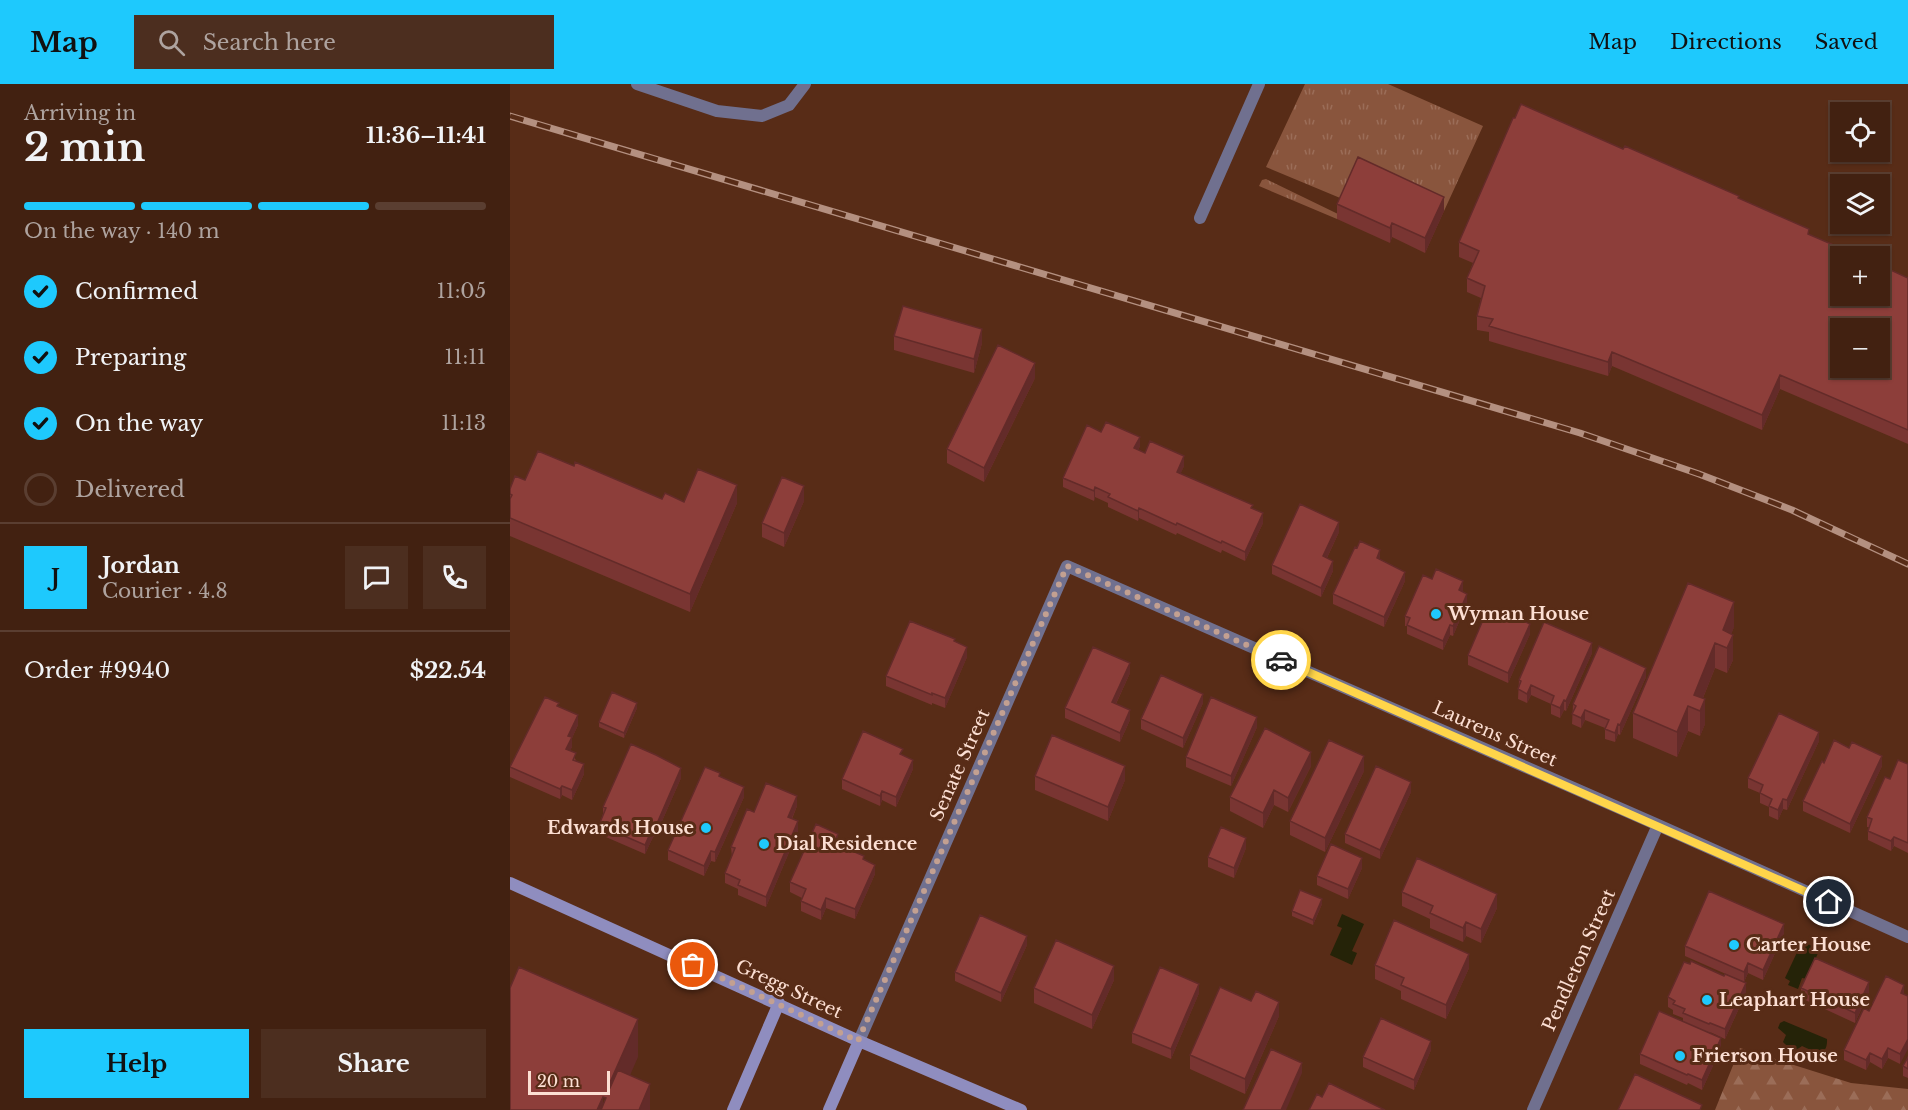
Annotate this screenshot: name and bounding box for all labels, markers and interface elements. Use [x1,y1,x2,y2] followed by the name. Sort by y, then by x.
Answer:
[134,15,554,69] search box
[30,25,98,60] text: Map
[155,26,188,59] icon: search
[203,29,336,56] text: Search here
[1588,29,1637,55] text: Map
[1670,29,1782,55] text: Directions
[1815,29,1878,55] text: Saved
[24,101,136,125] text: Arriving in
[1830,102,1890,378] map controls
[1830,102,1890,162] button: locate
[366,122,486,149] text: 11:36–11:41
[24,123,145,172] text: 2 min
[1830,174,1890,234] button: layers
[24,219,219,243] text: On the way · 140 m
[1830,246,1890,306] button: +
[24,275,57,308] icon: check
[75,278,198,305] text: Confirmed
[437,279,486,303] text: 11:05
[1830,318,1890,378] button: −
[24,341,57,374] icon: check
[75,344,186,371] text: Preparing
[445,345,486,369] text: 11:11
[24,407,57,440] icon: check
[75,410,203,437] text: On the way
[441,411,486,435] text: 11:13
[75,476,185,503] text: Delivered
[345,546,408,609] button: chat
[423,546,486,609] button: phone
[102,552,180,579] text: Jordan
[51,564,60,591] text: J
[102,579,228,603] text: Courier · 4.8
[1447,603,1589,625] place label: Wyman House
[1429,607,1443,621] marker: Wyman House
[1251,630,1311,690] courier
[1265,644,1298,677] icon: car
[24,657,170,684] text: Order #9940
[410,657,486,684] text: $22.54
[1429,697,1561,771] street label: Laurens Street
[925,705,995,825] street label: Senate Street
[547,817,694,839] place label: Edwards House
[699,821,713,835] marker: Edwards House
[776,833,917,855] place label: Dial Residence
[757,837,771,851] marker: Dial Residence
[1803,876,1854,927] pin
[1538,885,1620,1034] street label: Pendleton Street
[1812,885,1845,918] icon: home
[1746,934,1871,956] place label: Carter House
[1727,938,1741,952] marker: Carter House
[667,939,718,990] pin
[676,948,709,981] icon: bag
[732,955,846,1023] street label: Gregg Street
[1719,989,1870,1011] place label: Leaphart House
[1700,993,1714,1007] marker: Leaphart House
[24,1029,249,1098] button: Help
[261,1029,486,1098] button: Share
[1692,1045,1838,1067] place label: Frierson House
[1673,1049,1687,1063] marker: Frierson House
[528,1068,610,1096] scale bar
[537,1071,580,1091] text: 20 m

